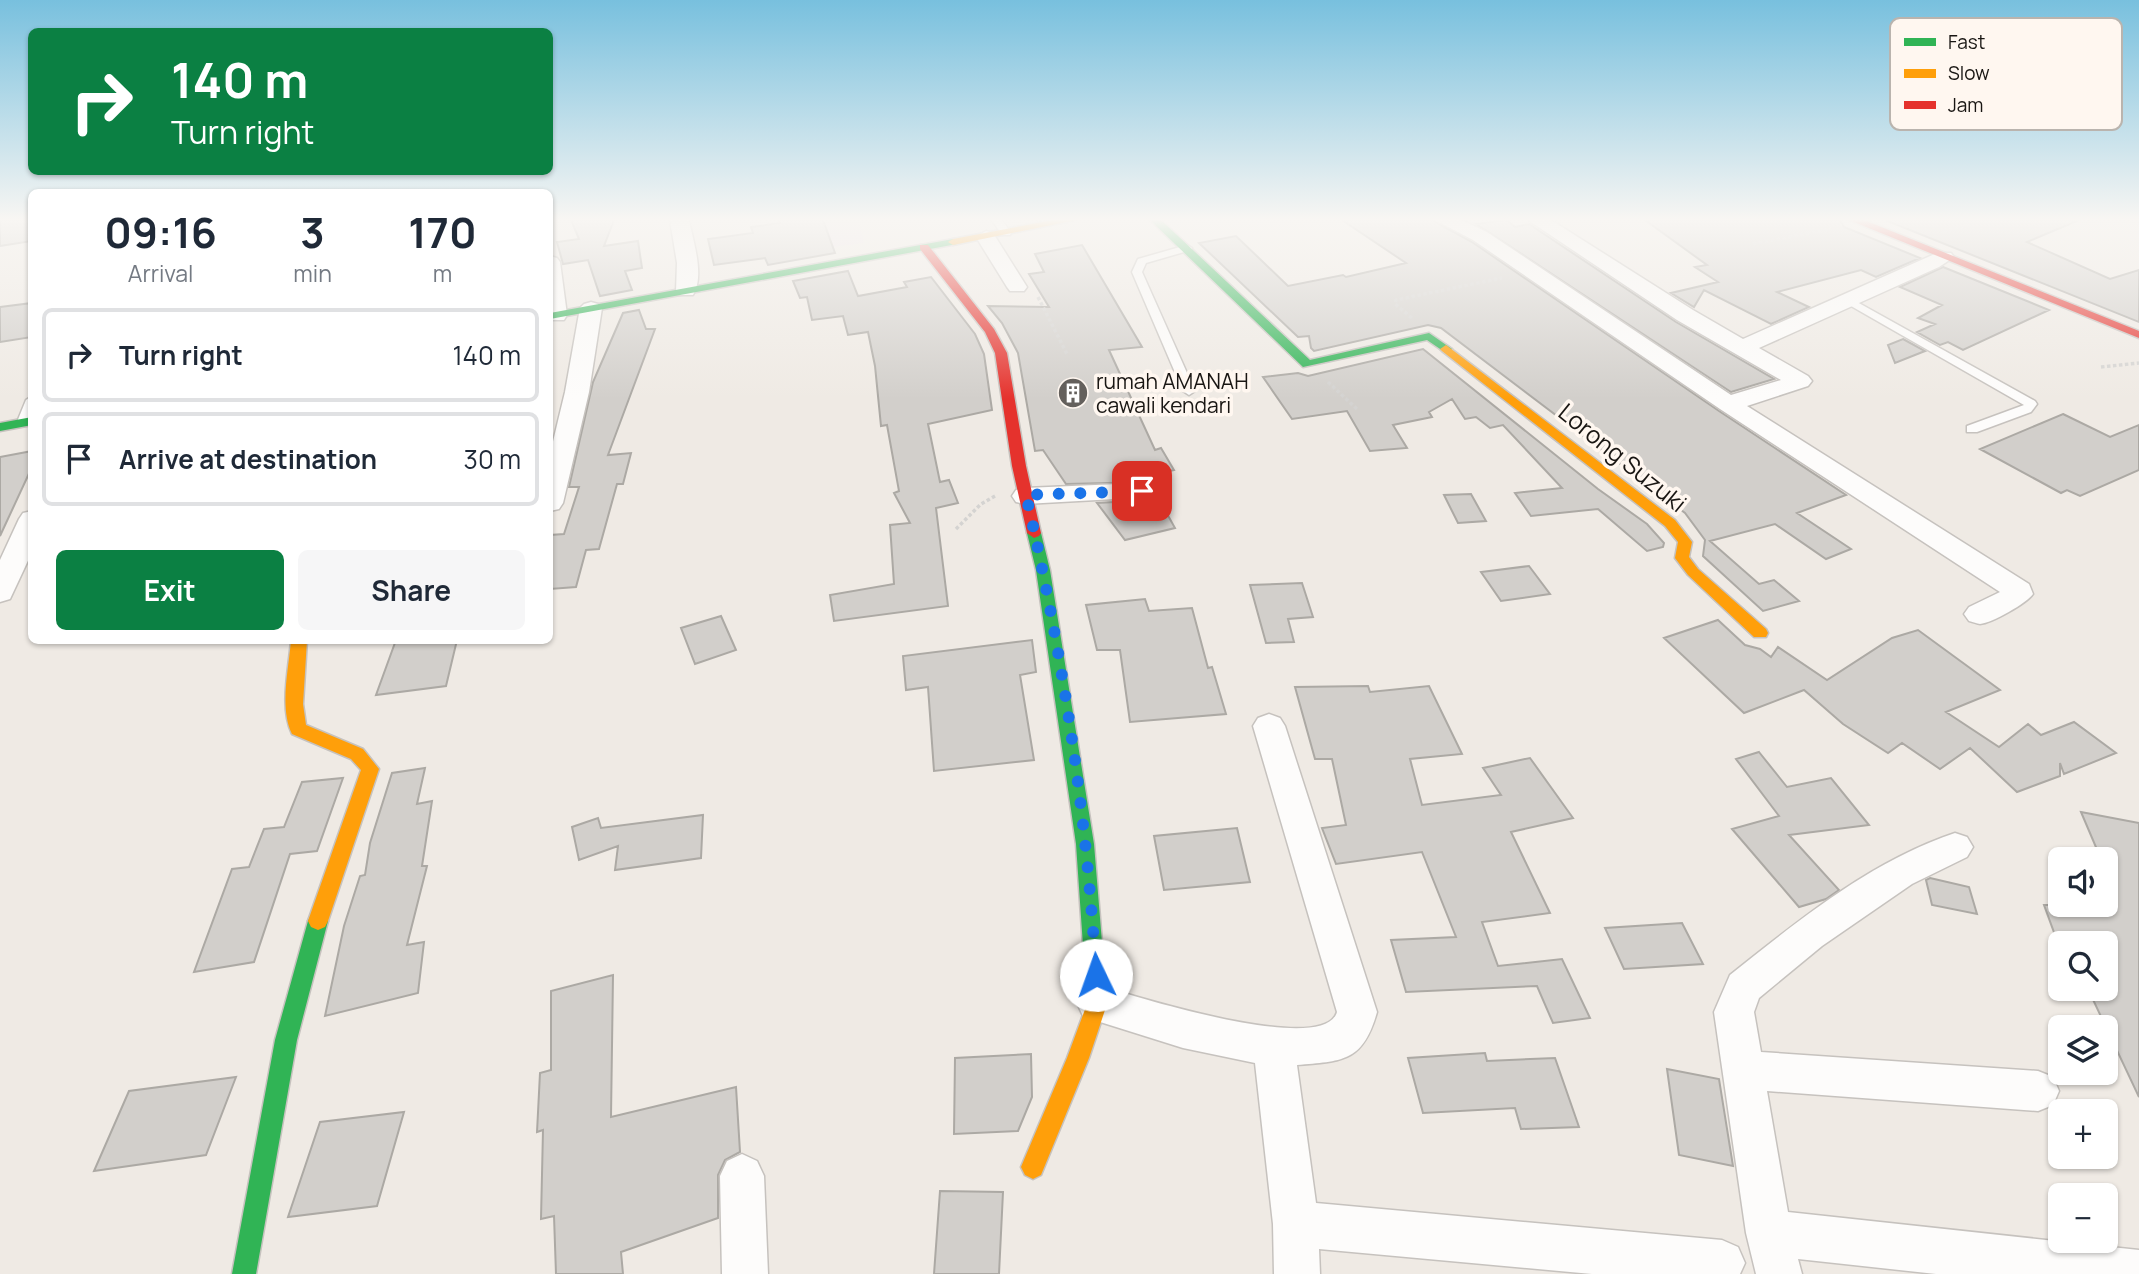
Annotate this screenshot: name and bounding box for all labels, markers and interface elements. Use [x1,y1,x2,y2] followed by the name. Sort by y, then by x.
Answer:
[1890,18,2122,130] legend
[1948,29,1985,55] text: Fast
[171,46,308,113] text: 140 m
[56,56,147,147] icon: right
[1948,60,1990,86] text: Slow
[1948,92,1983,118] text: Jam
[171,110,314,154] text: Turn right
[104,203,217,261] text: 09:16
[300,203,325,261] text: 3
[408,203,477,261] text: 170
[128,257,193,289] text: Arrival
[293,257,332,289] text: min
[433,257,452,289] text: m
[60,336,98,374] icon: right
[119,337,243,373] text: Turn right
[452,337,521,373] text: 140 m
[1096,367,1249,419] place label: rumah AMANAH cawali kendari
[1056,376,1090,410] building icon: rumah AMANAH cawali kendari
[1552,395,1694,519] street label: Lorong Suzuki
[60,440,98,478] icon: arrive
[119,441,377,477] text: Arrive at destination
[464,441,521,477] text: 30 m
[1112,461,1172,521] pin
[1123,472,1161,510] icon: arrive
[56,550,284,630] button: Exit
[298,550,525,630] button: Share
[2048,847,2118,1253] map controls
[2048,847,2118,917] button: sound
[2048,931,2118,1001] button: search
[1059,938,1133,1012] position arrow
[2048,1015,2118,1085] button: layers
[2048,1099,2118,1169] button: +
[2048,1183,2118,1253] button: −

